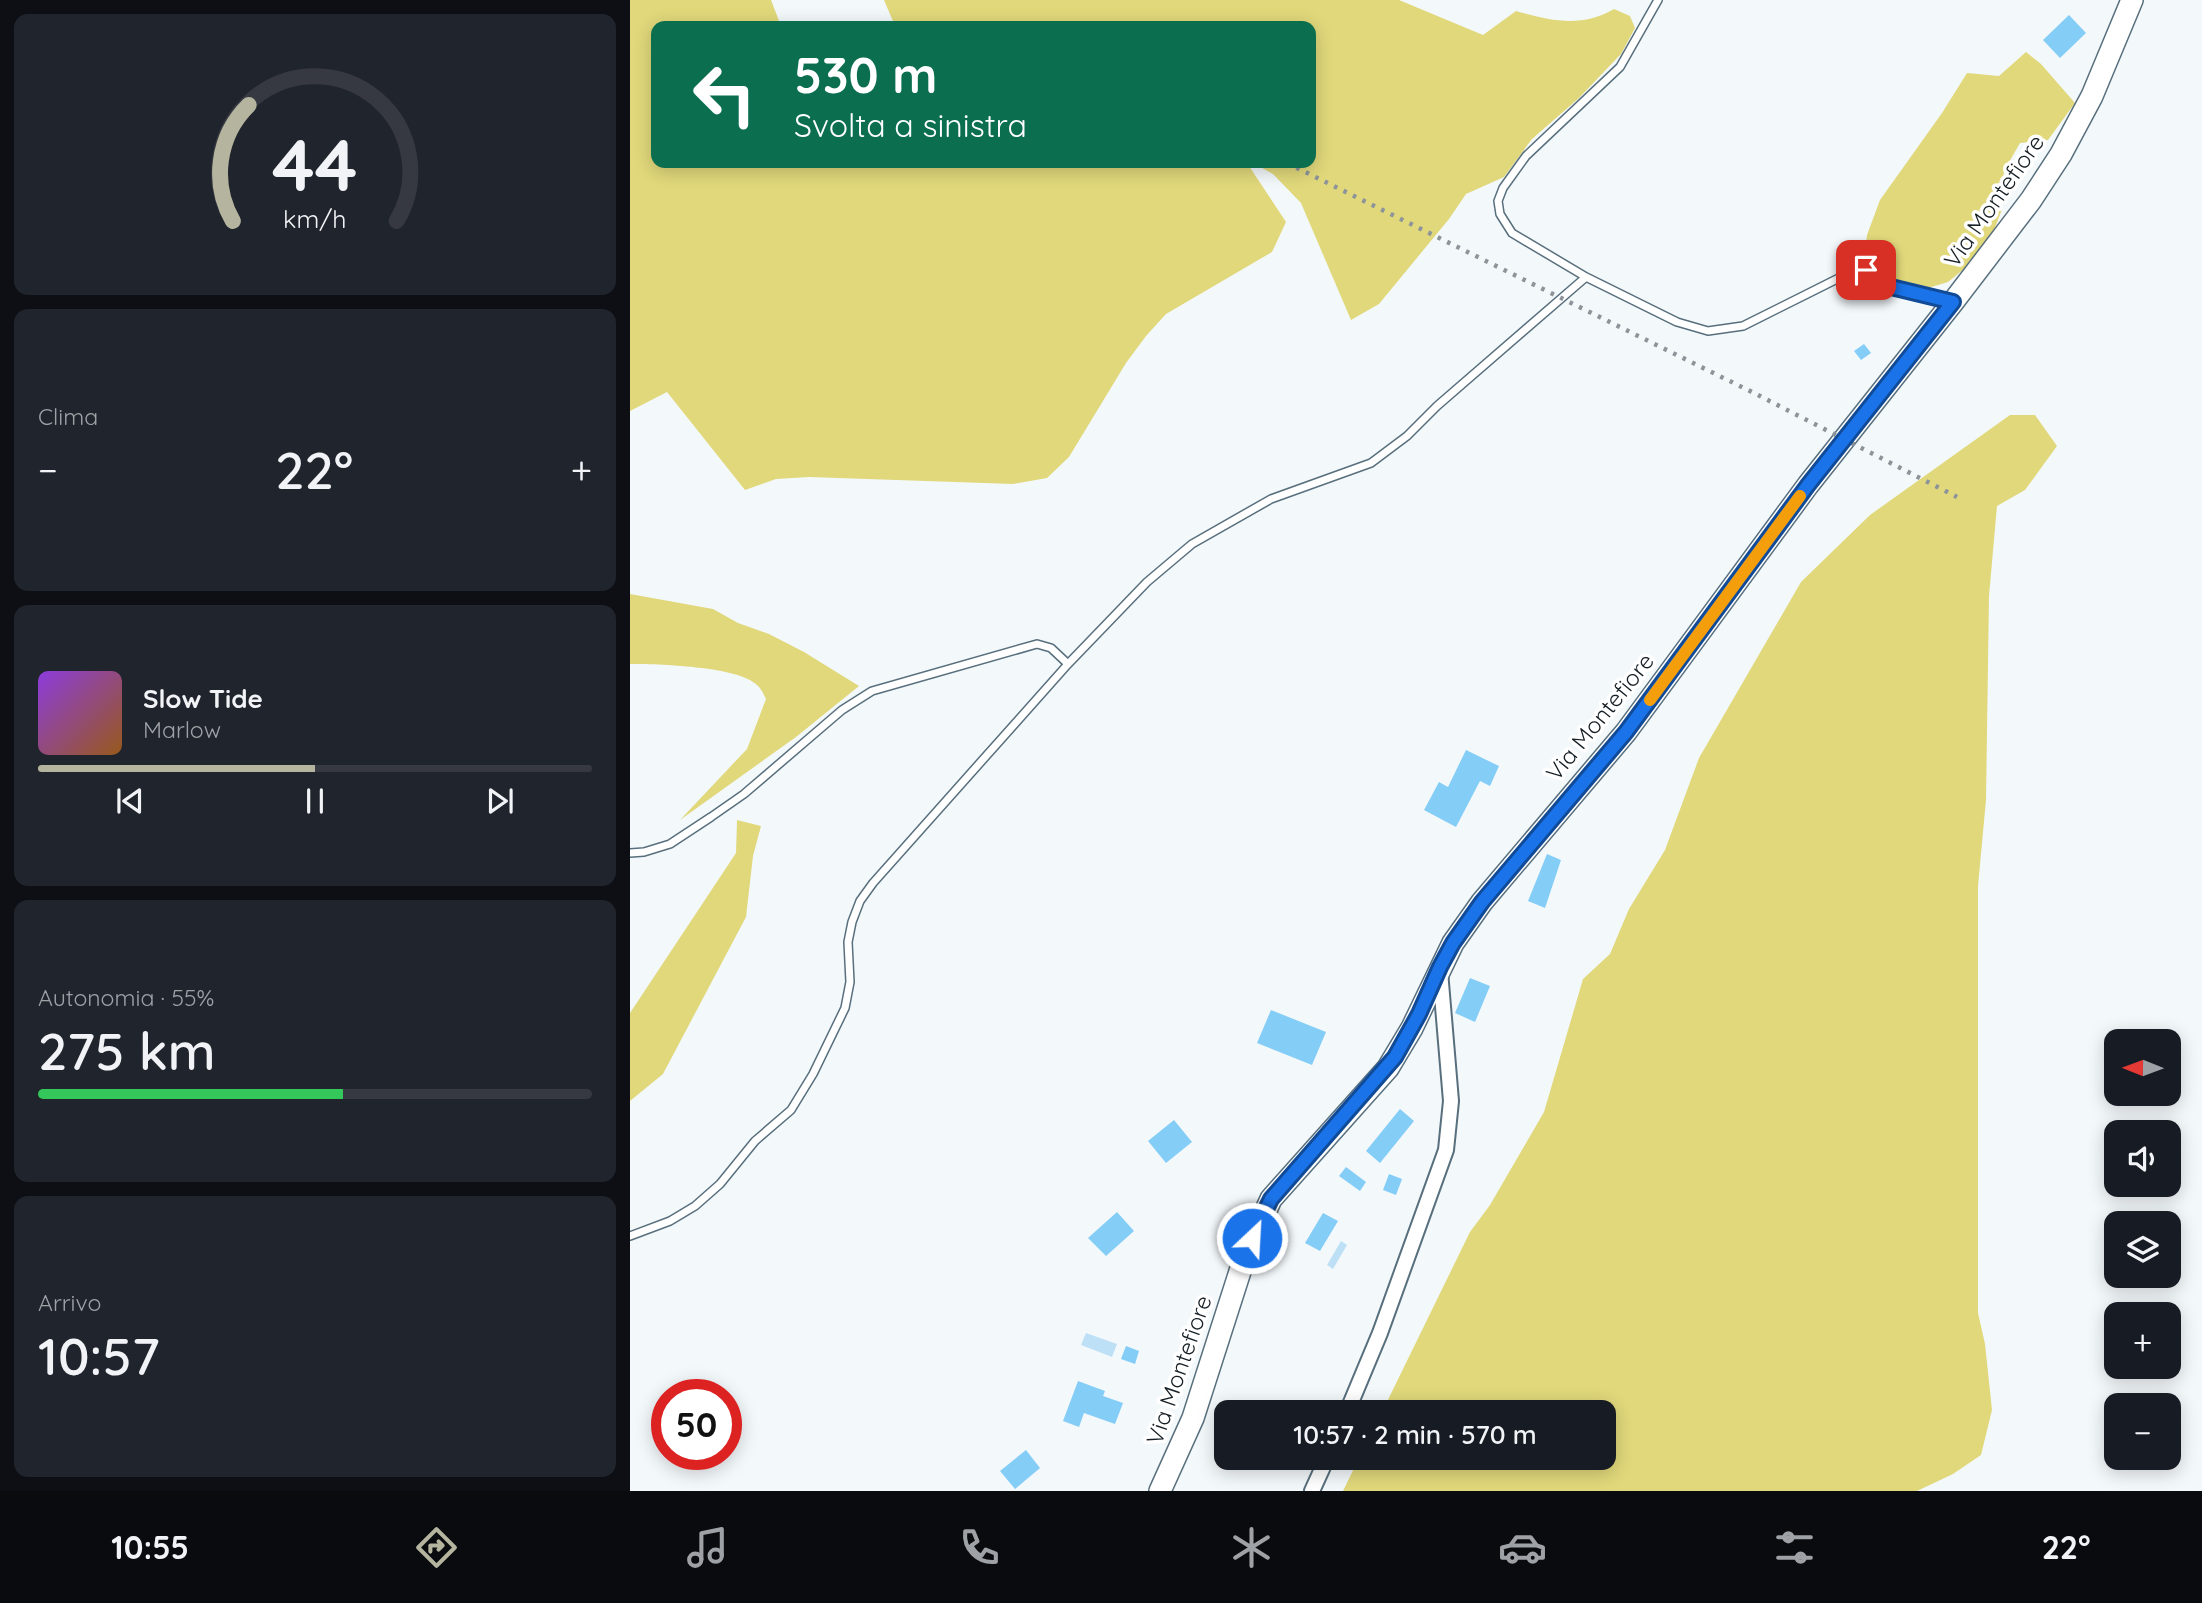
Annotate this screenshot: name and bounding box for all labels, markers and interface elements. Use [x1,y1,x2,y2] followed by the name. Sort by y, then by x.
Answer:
[794,44,938,105] text: 530 m
[679,49,770,140] icon: left
[794,105,1027,145] text: Svolta a sinistra
[272,118,358,209] text: 44
[1937,129,2050,273] street label: Via Montefiore
[283,203,347,234] text: km/h
[1836,240,1896,300] pin
[1847,251,1885,289] icon: arrive
[38,402,98,431] text: Clima
[275,437,353,502] text: 22°
[38,446,58,494] text: −
[571,446,592,494] text: +
[1539,647,1660,786] street label: Via Montefiore
[143,682,263,715] text: Slow Tide
[143,715,221,744] text: Marlow
[111,782,149,820] icon: previous
[296,782,334,820] icon: pause
[481,782,519,820] icon: next
[38,983,214,1012] text: Autonomia · 55%
[38,1018,216,1083] text: 275 km
[2104,1029,2180,1106] north arrow
[2104,1029,2181,1470] map controls
[2104,1120,2181,1197] button: sound
[1215,1201,1289,1275] position arrow
[2104,1211,2181,1288] button: layers
[38,1288,101,1317] text: Arrivo
[1139,1291,1218,1448] street label: Via Montefiore
[2104,1302,2181,1379] button: +
[38,1323,160,1388] text: 10:57
[651,1379,742,1470] speed limit sign: 50
[2104,1393,2181,1470] button: −
[1293,1418,1537,1451] text: 10:57 · 2 min · 570 m
[412,1523,461,1572] icon: directions
[683,1523,732,1572] icon: music
[955,1523,1004,1572] icon: phone
[1227,1523,1276,1572] icon: climate
[1498,1523,1547,1572] icon: car
[1770,1523,1819,1572] icon: filters
[111,1527,189,1567] text: 10:55
[2042,1527,2091,1567] text: 22°

